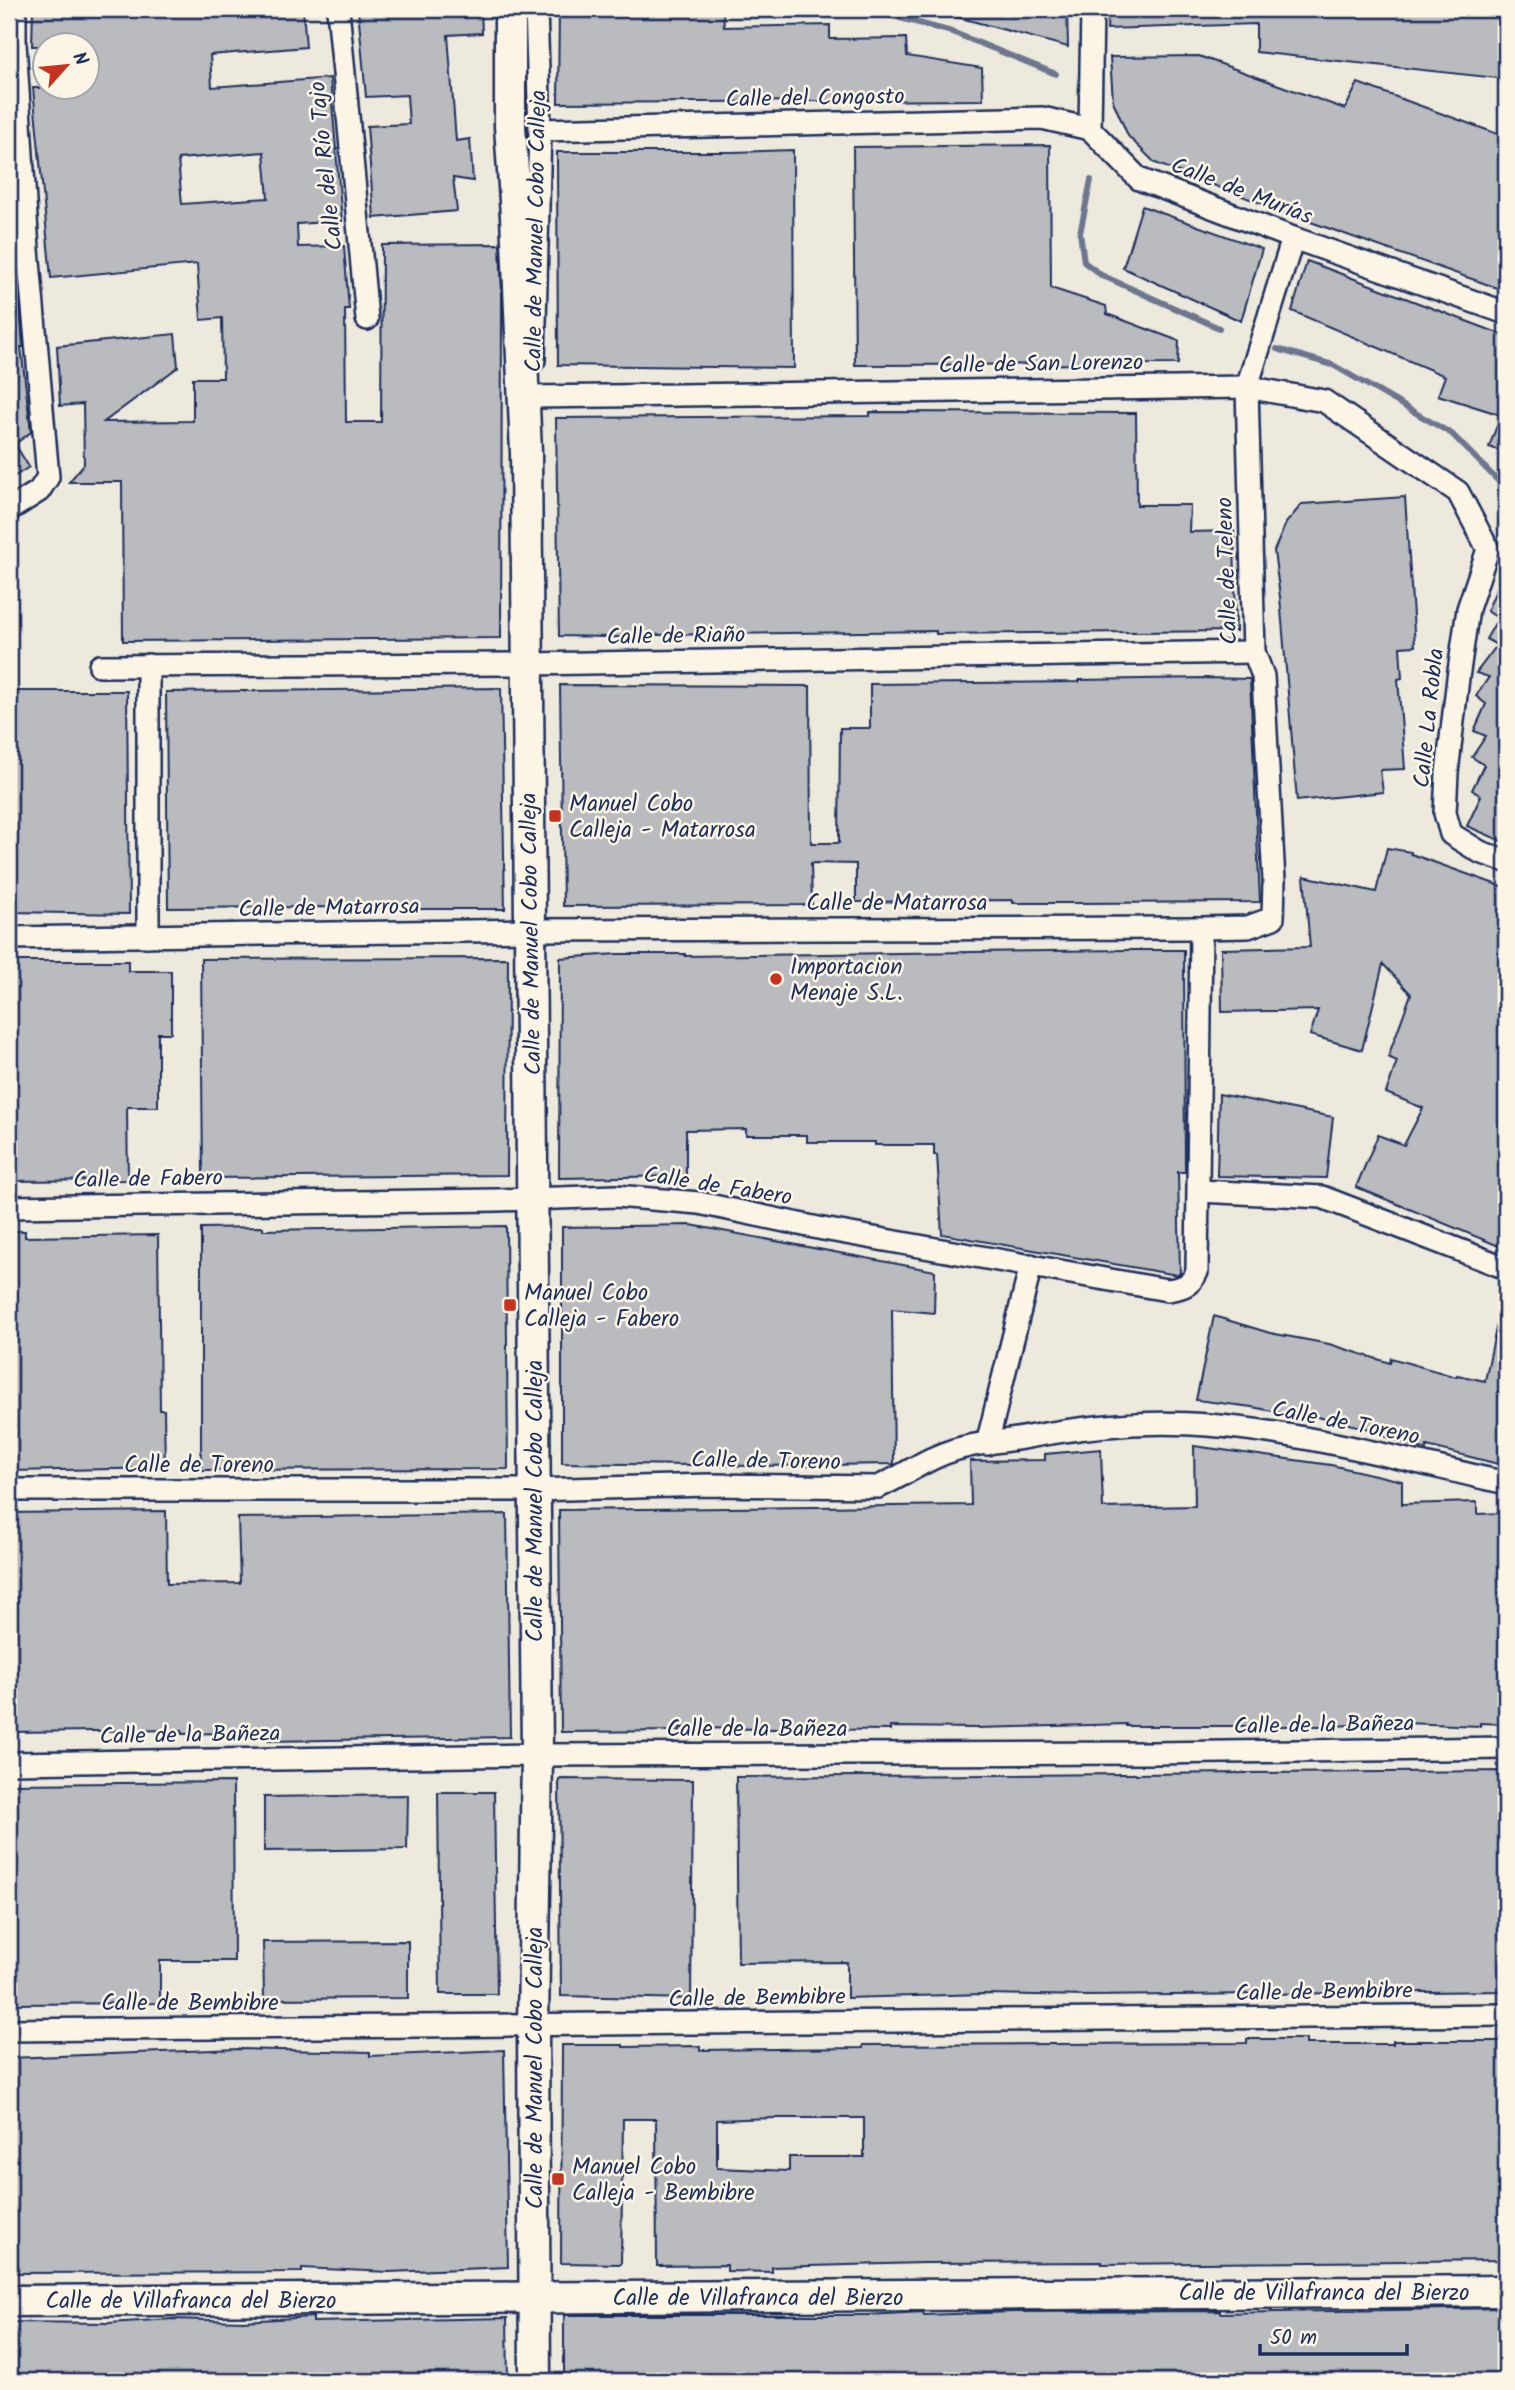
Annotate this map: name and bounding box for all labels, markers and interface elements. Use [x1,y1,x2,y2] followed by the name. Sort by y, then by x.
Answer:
[32,32,102,102] north arrow
[63,47,95,71] text: N
[300,79,354,252] street label: Calle del Río Tajo
[725,79,905,119] street label: Calle del Congosto
[517,89,557,373] street label: Calle de Manuel Cobo Calleja
[1165,148,1318,236] street label: Calle de Murías
[938,345,1144,385] street label: Calle de San Lorenzo
[1207,496,1249,645] street label: Calle de Teleno
[606,618,746,656] street label: Calle de Riaño
[1405,647,1455,790] street label: Calle La Robla
[569,787,756,849] place label: Manuel Cobo Calleja - Matarrosa
[512,792,552,1076] street label: Calle de Manuel Cobo Calleja
[547,808,563,824] marker: Manuel Cobo Calleja - Matarrosa
[806,886,988,922] street label: Calle de Matarrosa
[238,889,420,929] street label: Calle de Matarrosa
[790,950,903,1012] place label: Importacion Menaje S.L.
[768,971,784,987] marker: Importacion Menaje S.L.
[641,1157,794,1216] street label: Calle de Fabero
[73,1161,223,1199] street label: Calle de Fabero
[524,1276,679,1338] place label: Manuel Cobo Calleja - Fabero
[502,1297,518,1313] marker: Manuel Cobo Calleja - Fabero
[518,1360,554,1642] street label: Calle de Manuel Cobo Calleja
[1269,1392,1423,1456] street label: Calle de Toreno
[691,1443,841,1481] street label: Calle de Toreno
[124,1448,274,1484] street label: Calle de Toreno
[1233,1706,1415,1746] street label: Calle de la Bañeza
[666,1712,848,1748] street label: Calle de la Bañeza
[99,1716,281,1756] street label: Calle de la Bañeza
[518,1927,554,2209] street label: Calle de Manuel Cobo Calleja
[1235,1973,1413,2013] street label: Calle de Bembibre
[668,1979,846,2019] street label: Calle de Bembibre
[101,1986,279,2022] street label: Calle de Bembibre
[572,2150,755,2212] place label: Manuel Cobo Calleja - Bembibre
[550,2171,566,2187] marker: Manuel Cobo Calleja - Bembibre
[1178,2276,1470,2312] street label: Calle de Villafranca del Bierzo
[612,2281,904,2317] street label: Calle de Villafranca del Bierzo
[45,2284,337,2320] street label: Calle de Villafranca del Bierzo
[1260,2313,1406,2357] scale bar
[1270,2322,1317,2355] text: 50 m

